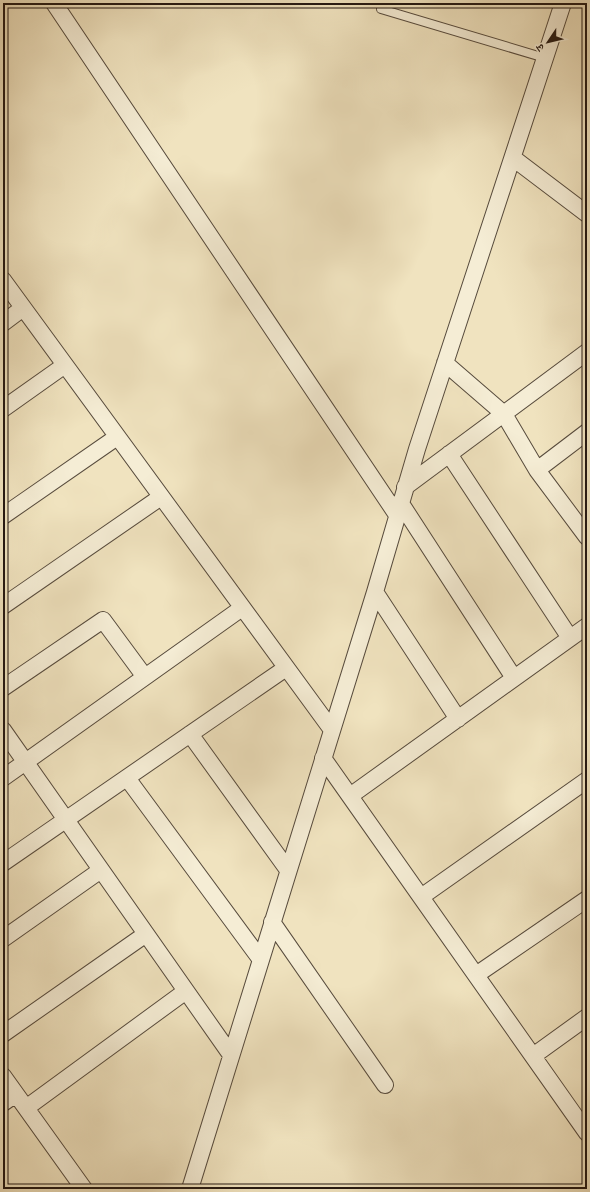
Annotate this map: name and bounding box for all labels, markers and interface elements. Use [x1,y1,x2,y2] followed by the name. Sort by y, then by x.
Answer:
[528,22,568,62] north arrow
[532,40,548,55] text: उ

